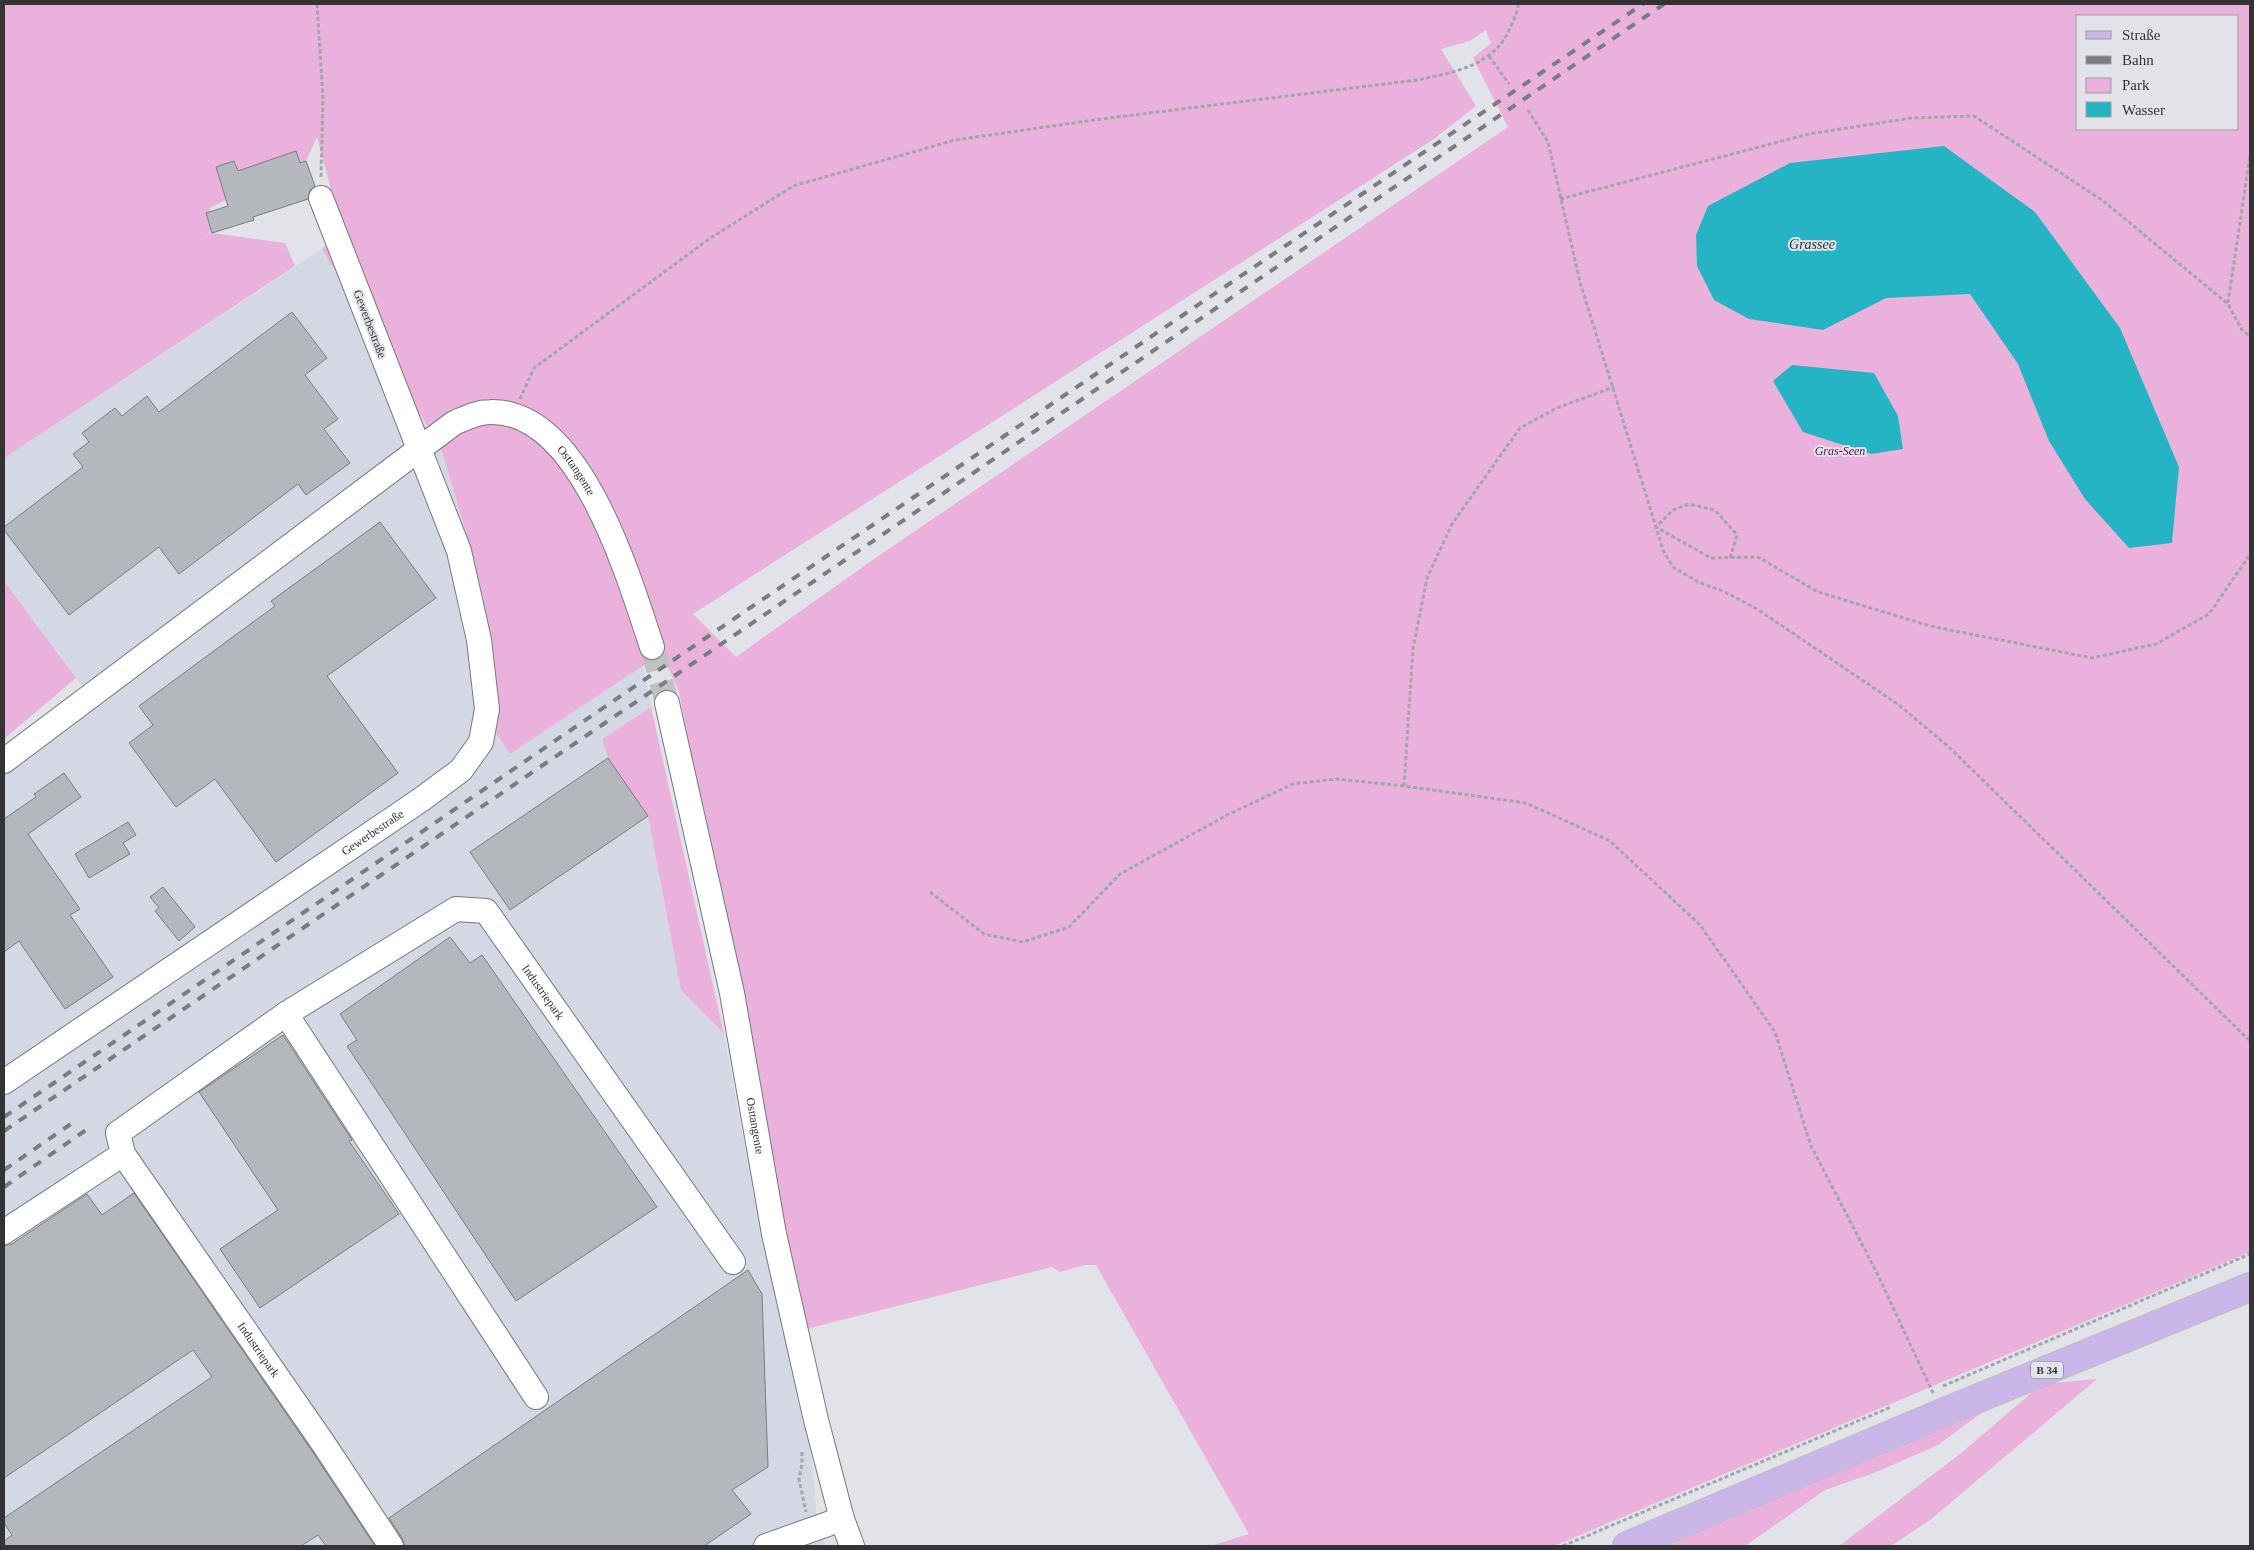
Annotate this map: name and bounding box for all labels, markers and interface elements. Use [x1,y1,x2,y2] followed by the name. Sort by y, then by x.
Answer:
[2076,15,2239,130] legend
[2122,27,2161,43] text: Straße
[2122,52,2154,68] text: Bahn
[2122,77,2150,93] text: Park
[2122,102,2165,118] text: Wasser
[1789,237,1835,252] water label: Grassee
[351,288,389,360] street label: Gewerbestraße
[554,443,598,498] street label: Osttangente
[1815,444,1865,458] park label: Gras-Seen
[339,807,406,858] street label: Gewerbestraße
[519,962,567,1022] street label: Industriepark
[743,1096,767,1155] street label: Osttangente
[234,1319,282,1380] street label: Industriepark
[2031,1362,2063,1378] road number: B 34

